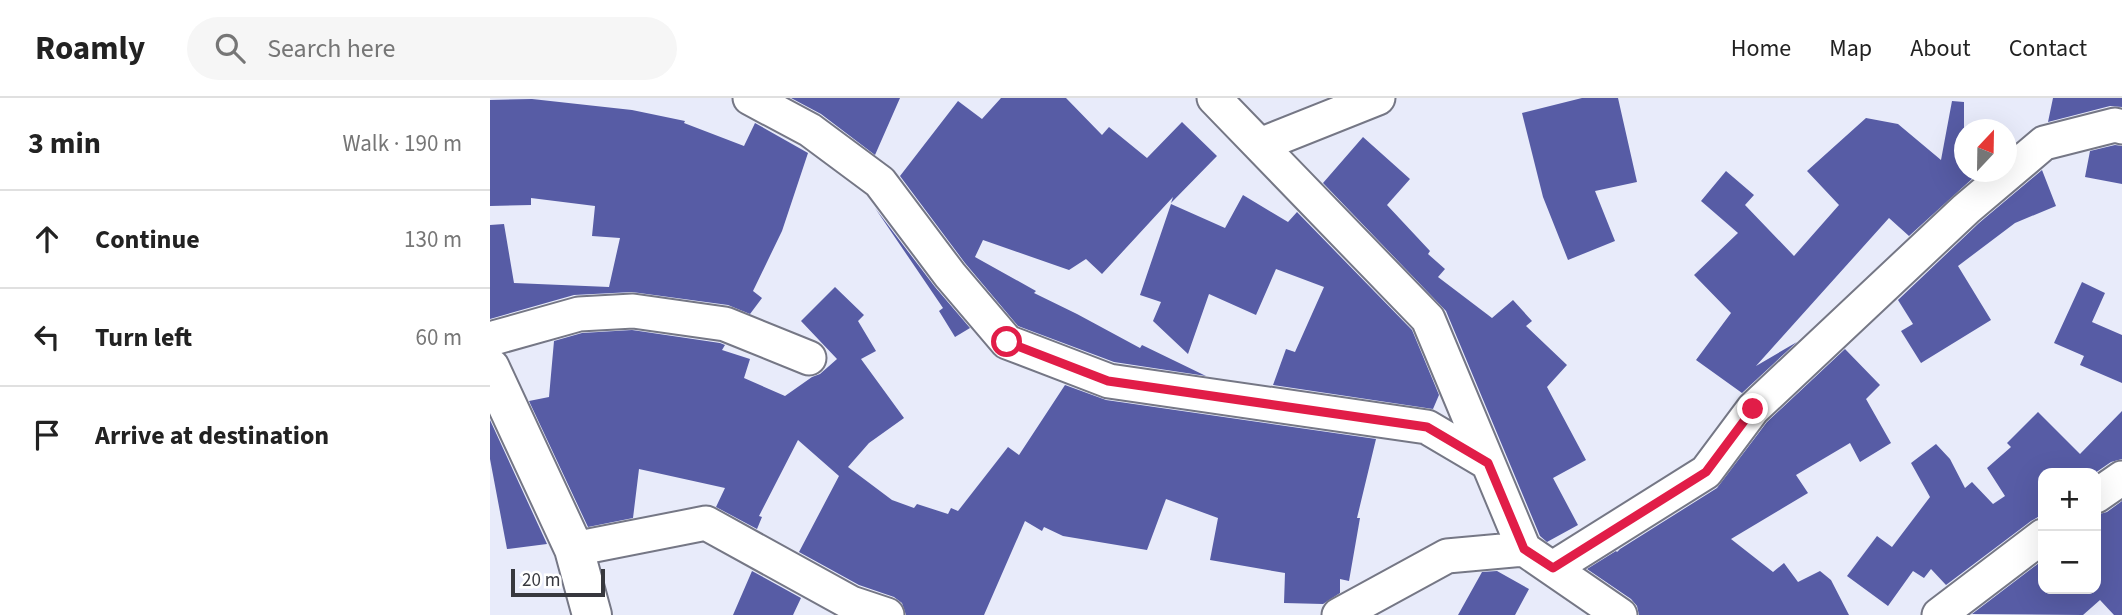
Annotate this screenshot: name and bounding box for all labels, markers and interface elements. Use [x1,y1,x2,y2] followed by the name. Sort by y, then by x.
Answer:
[187,17,677,80] search box
[35,25,145,72] text: Roamly
[211,29,249,67] icon: search
[267,30,395,67] text: Search here
[1731,31,1791,66] text: Home
[1829,31,1872,66] text: Map
[1910,31,1971,66] text: About
[2009,31,2087,66] text: Contact
[1954,119,2017,182] north arrow
[28,122,101,165] text: 3 min
[343,127,462,160] text: Walk · 190 m
[28,220,66,258] icon: ahead
[95,221,200,258] text: Continue
[404,223,462,256] text: 130 m
[28,318,66,356] icon: left
[95,319,192,356] text: Turn left
[415,321,462,354] text: 60 m
[991,326,1022,357] route start
[1737,393,1768,424] route end
[28,416,66,454] icon: arrive
[95,417,329,454] text: Arrive at destination
[2038,468,2101,594] map controls
[2038,468,2101,531] button: +
[2038,531,2101,594] button: −
[511,566,606,598] scale bar
[522,567,560,594] text: 20 m

